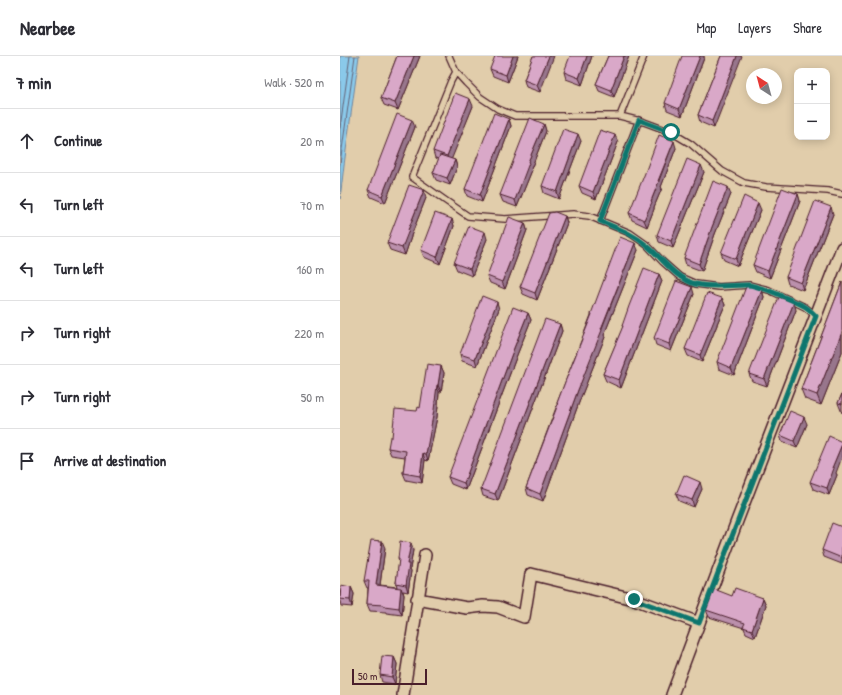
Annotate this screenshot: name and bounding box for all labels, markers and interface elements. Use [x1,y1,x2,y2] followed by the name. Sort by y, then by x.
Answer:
[20,15,75,41] text: Nearbee
[696,18,716,37] text: Map
[738,18,771,37] text: Layers
[793,18,822,37] text: Share
[746,68,782,104] north arrow
[794,68,830,140] map controls
[794,68,830,104] button: +
[16,71,51,94] text: 7 min
[264,73,324,91] text: Walk · 520 m
[794,104,830,140] button: −
[662,123,680,141] route start
[16,130,38,152] icon: ahead
[54,130,102,151] text: Continue
[300,132,324,150] text: 20 m
[16,194,38,216] icon: left
[54,194,104,215] text: Turn left
[300,196,324,214] text: 70 m
[16,258,38,280] icon: left
[54,258,104,279] text: Turn left
[296,260,324,278] text: 160 m
[16,322,38,344] icon: right
[54,322,110,343] text: Turn right
[294,324,324,342] text: 220 m
[16,386,38,408] icon: right
[54,386,110,407] text: Turn right
[301,388,324,406] text: 50 m
[16,450,38,472] icon: arrive
[54,450,166,471] text: Arrive at destination
[625,590,643,608] route end
[352,667,427,686] scale bar
[358,669,378,683] text: 50 m

